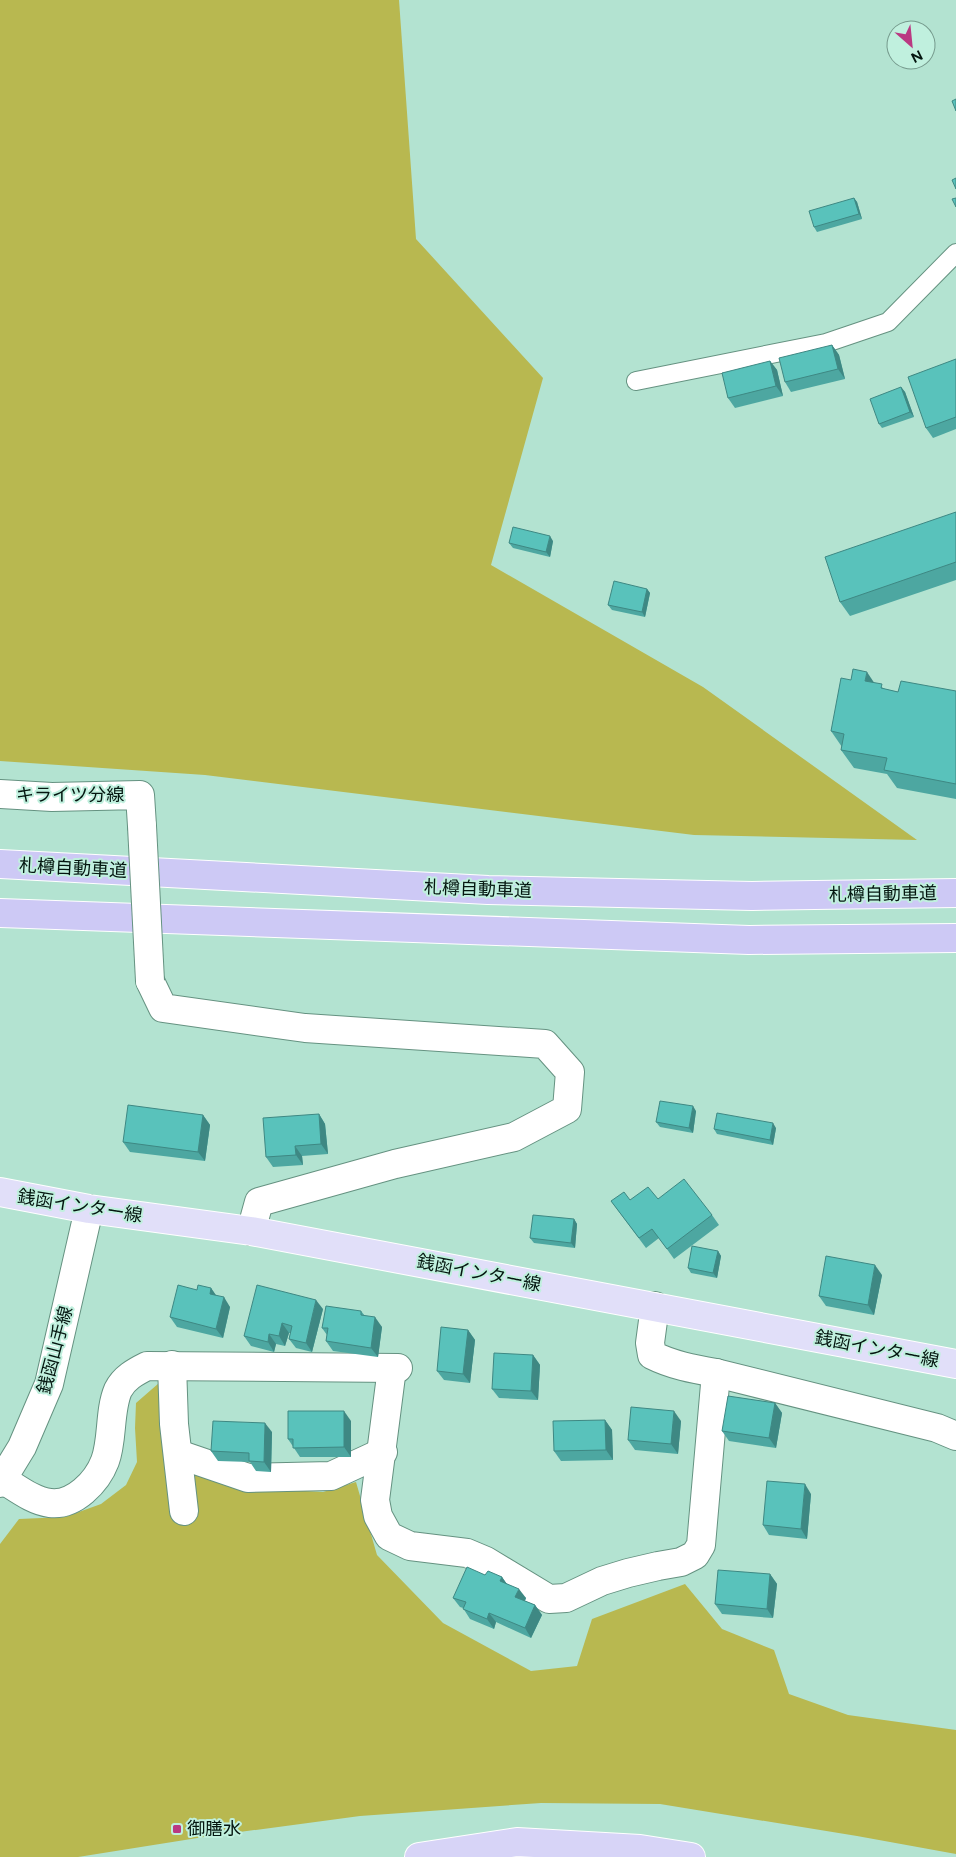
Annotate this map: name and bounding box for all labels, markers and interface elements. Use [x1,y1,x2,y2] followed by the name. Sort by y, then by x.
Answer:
[886,20,936,70] north arrow
[908,46,925,66] text: N
[16,784,124,806] street label: キライツ分線
[18,854,128,882] street label: 札樽自動車道
[424,876,532,902] street label: 札樽自動車道
[829,882,937,906] street label: 札樽自動車道
[16,1185,144,1227] street label: 銭函インター線
[415,1250,543,1296] street label: 銭函インター線
[33,1304,77,1396] street label: 銭函山手線
[813,1326,941,1372] street label: 銭函インター線
[187,1818,241,1840] place label: 御膳水
[171,1823,183,1835] marker: 御膳水

